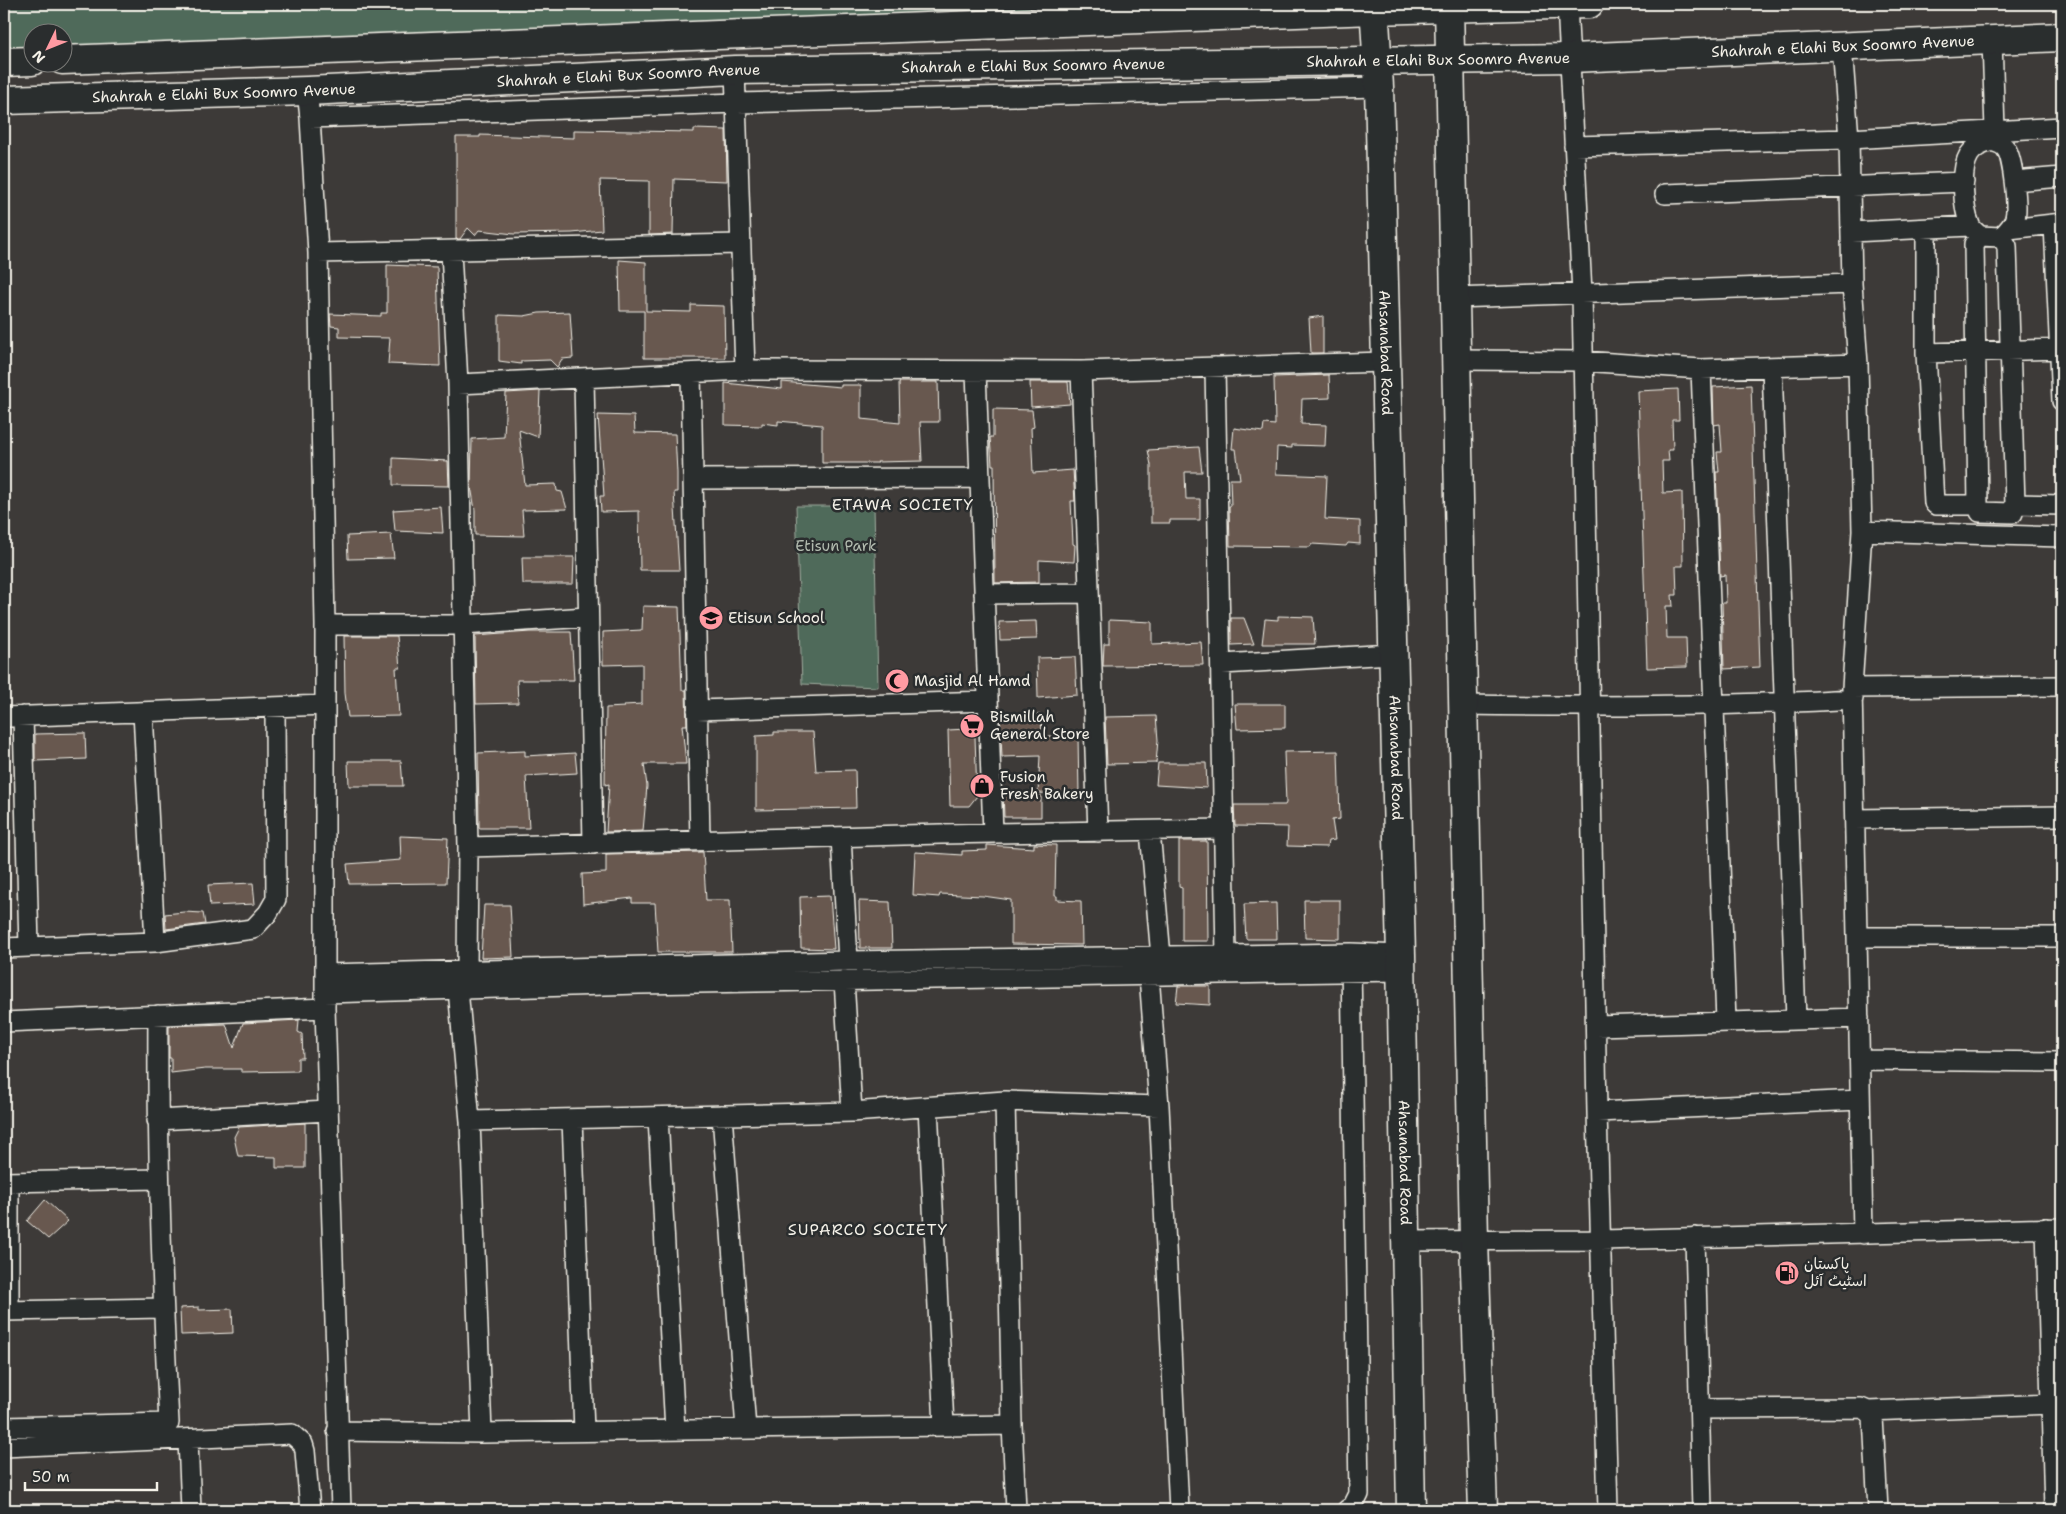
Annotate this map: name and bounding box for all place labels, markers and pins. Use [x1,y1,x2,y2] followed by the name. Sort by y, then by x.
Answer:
[698,605,724,631] school or university icon: Etisun School
[728,608,825,628] place label: Etisun School
[884,668,910,694] mosque icon: Masjid Al Hamd
[914,671,1031,691] place label: Masjid Al Hamd
[990,707,1090,744] place label: Bismillah General Store
[959,713,985,739] supermarket icon: Bismillah General Store
[1000,767,1094,804] place label: Fusion Fresh Bakery
[969,773,995,799] shop icon: Fusion Fresh Bakery
[1804,1254,1867,1291] place label: پاکستان اسٹیٹ آئل
[1774,1260,1800,1286] fuel station icon: پاکستان اسٹیٹ آئل

